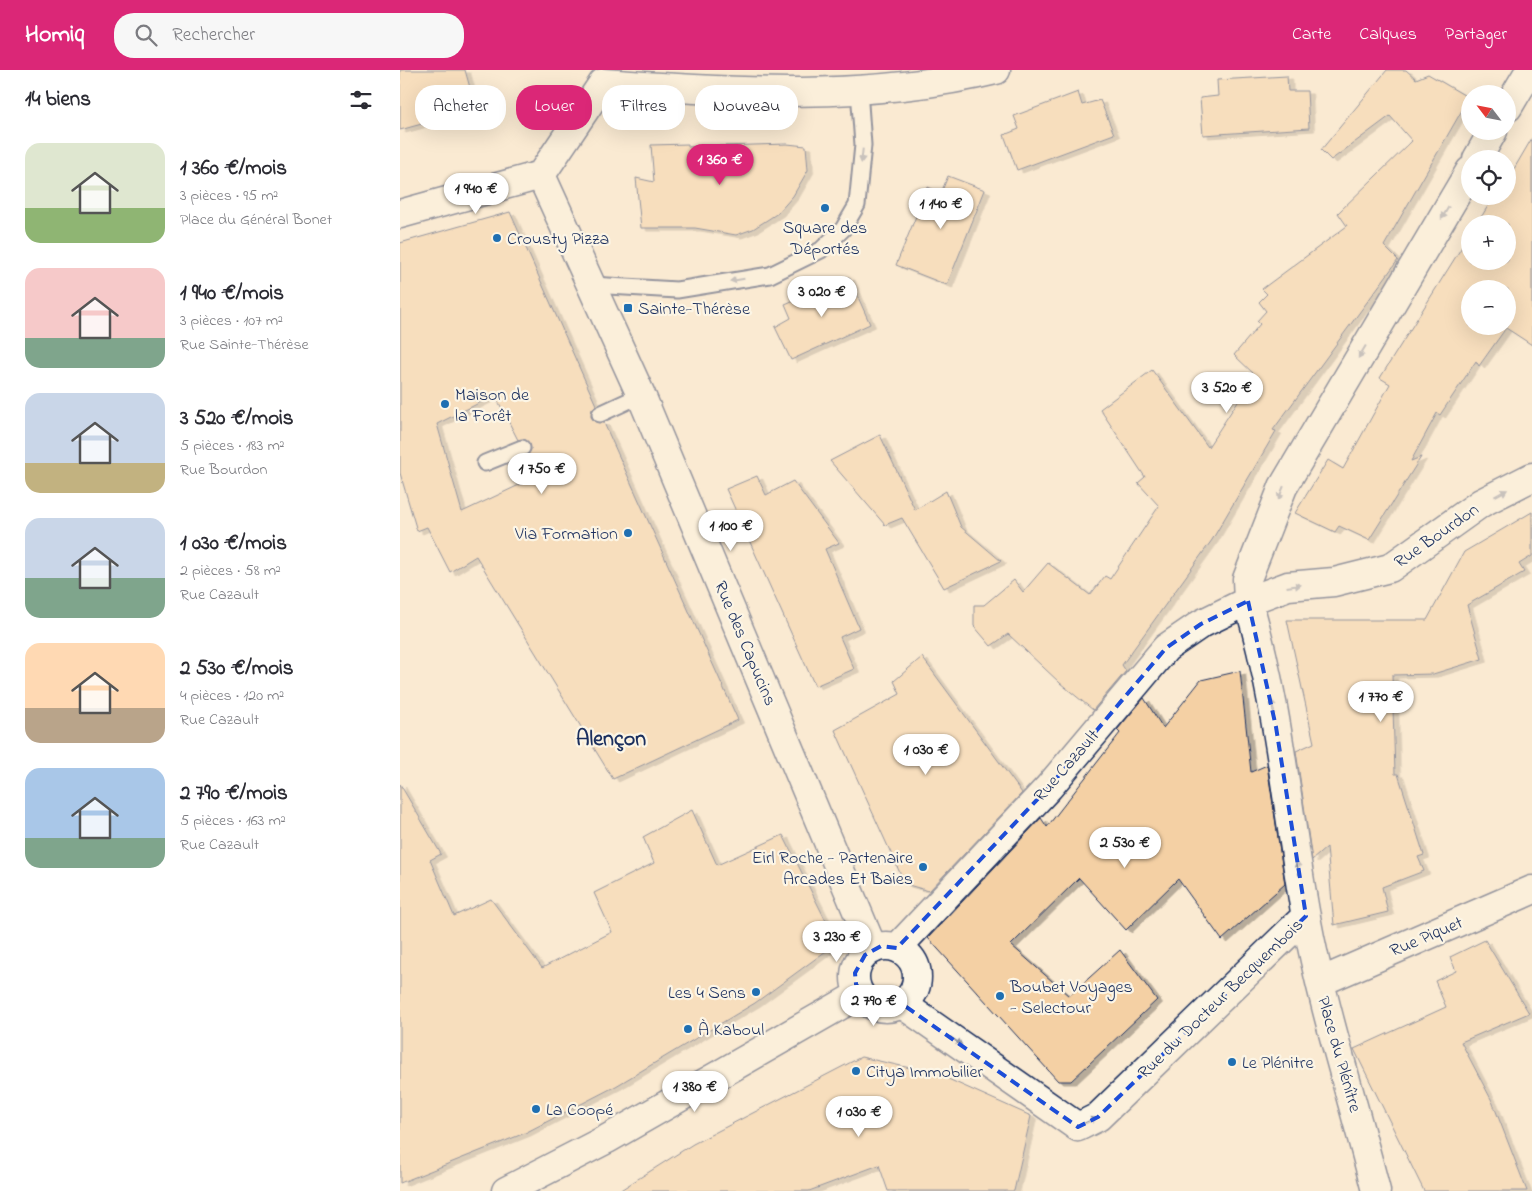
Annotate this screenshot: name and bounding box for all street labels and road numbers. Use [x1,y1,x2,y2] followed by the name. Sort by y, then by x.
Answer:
[1389,498,1485,576] street label: Rue Bourdon
[706,577,782,710] street label: Rue des Capucins
[1029,724,1106,808] street label: Rue Cazault
[1386,911,1467,965] street label: Rue Piquet
[1133,913,1310,1086] street label: Rue du Docteur Becquembois
[1309,993,1367,1117] street label: Place du Plénître

